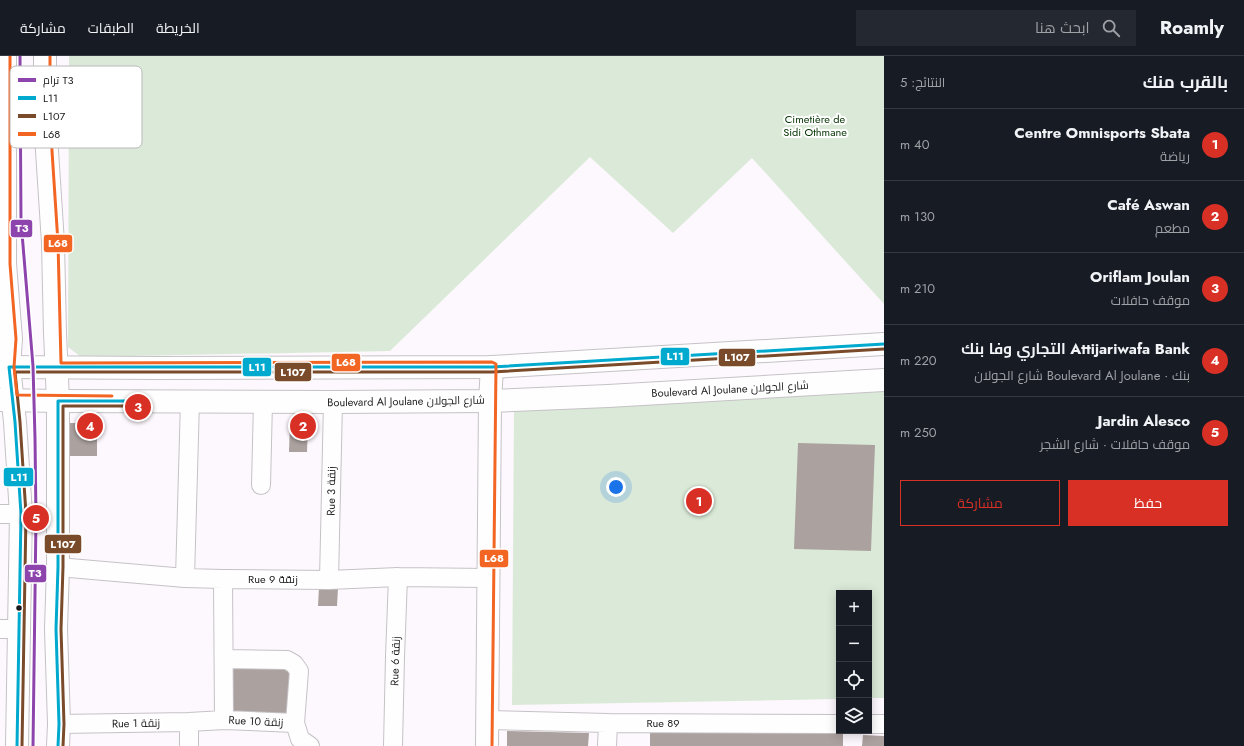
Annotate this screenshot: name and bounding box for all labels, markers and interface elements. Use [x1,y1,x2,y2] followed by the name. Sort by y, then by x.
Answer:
[856,10,1136,46] search box
[1160,14,1224,41] text: Roamly
[1035,17,1090,39] text: ابحث هنا
[1100,17,1122,39] icon: search
[20,18,66,38] text: مشاركة
[88,18,134,38] text: الطبقات
[156,18,200,38] text: الخريطة
[10,66,142,148] legend
[1143,70,1228,94] text: بالقرب منك
[43,72,74,88] text: ترام T3
[900,73,945,92] text: النتائج: 5
[43,90,58,106] text: L11
[43,108,65,124] text: L107
[783,111,847,140] park label: Cimetière de Sidi Othmane
[1014,122,1190,144] text: Centre Omnisports Sbata
[43,126,60,142] text: L68
[900,135,929,154] text: 40 m
[1212,135,1218,154] text: 1
[1160,147,1190,166] text: رياضة
[1107,194,1190,216] text: Café Aswan
[900,207,935,226] text: 130 m
[1211,207,1219,226] text: 2
[10,219,33,238] line badge: T3
[1155,219,1190,238] text: مطعم
[15,220,29,236] text: T3
[43,234,73,253] line badge: L68
[48,235,68,251] text: L68
[1090,266,1190,288] text: Oriflam Joulan
[900,279,935,298] text: 210 m
[1211,279,1219,298] text: 3
[1111,291,1190,310] text: موقف حافلات
[961,338,1190,360] text: Attijariwafa Bank التجاري وفا بنك
[660,347,690,366] line badge: L11
[666,348,684,364] text: L11
[718,348,756,367] line badge: L107
[724,349,750,365] text: L107
[900,351,937,370] text: 220 m
[1210,351,1220,370] text: 4
[331,353,361,372] line badge: L68
[336,354,356,370] text: L68
[242,357,272,377] line badge: L11
[248,359,266,375] text: L11
[274,362,312,382] line badge: L107
[280,364,306,380] text: L107
[974,366,1190,385] text: بنك · Boulevard Al Joulane شارع الجولان
[651,377,809,401] street label: Boulevard Al Joulane شارع الجولان
[125,392,151,422] pin: 3
[327,392,485,410] street label: Boulevard Al Joulane شارع الجولان
[1098,410,1190,432] text: Jardin Alesco
[77,411,103,441] pin: 4
[290,411,316,441] pin: 2
[900,423,937,442] text: 250 m
[1211,423,1219,442] text: 5
[1040,435,1190,454] text: موقف حافلات · شارع الشجر
[323,466,339,516] street label: Rue 3 زنقة
[3,467,34,487] line badge: L11
[10,469,28,485] text: L11
[606,477,626,497] your location
[900,480,1060,526] button: مشاركة
[1068,480,1228,526] button: حفظ
[686,486,712,516] pin: 1
[23,503,49,533] pin: 5
[44,534,82,554] line badge: L107
[50,536,76,552] text: L107
[479,549,509,568] line badge: L68
[484,550,504,566] text: L68
[24,564,47,583] line badge: T3
[28,565,42,581] text: T3
[248,571,298,587] street label: Rue 9 زنقة
[836,590,872,734] map controls
[836,590,872,626] button: +
[14,603,24,613] unlabelled marker
[836,626,872,662] button: −
[386,636,404,686] street label: Rue 6 زنقة
[836,662,872,698] button: locate
[836,698,872,734] button: layers
[228,712,284,730] street label: Rue 10 زنقة
[112,715,160,731] street label: Rue 1 زنقة
[646,715,680,731] street label: Rue 89

